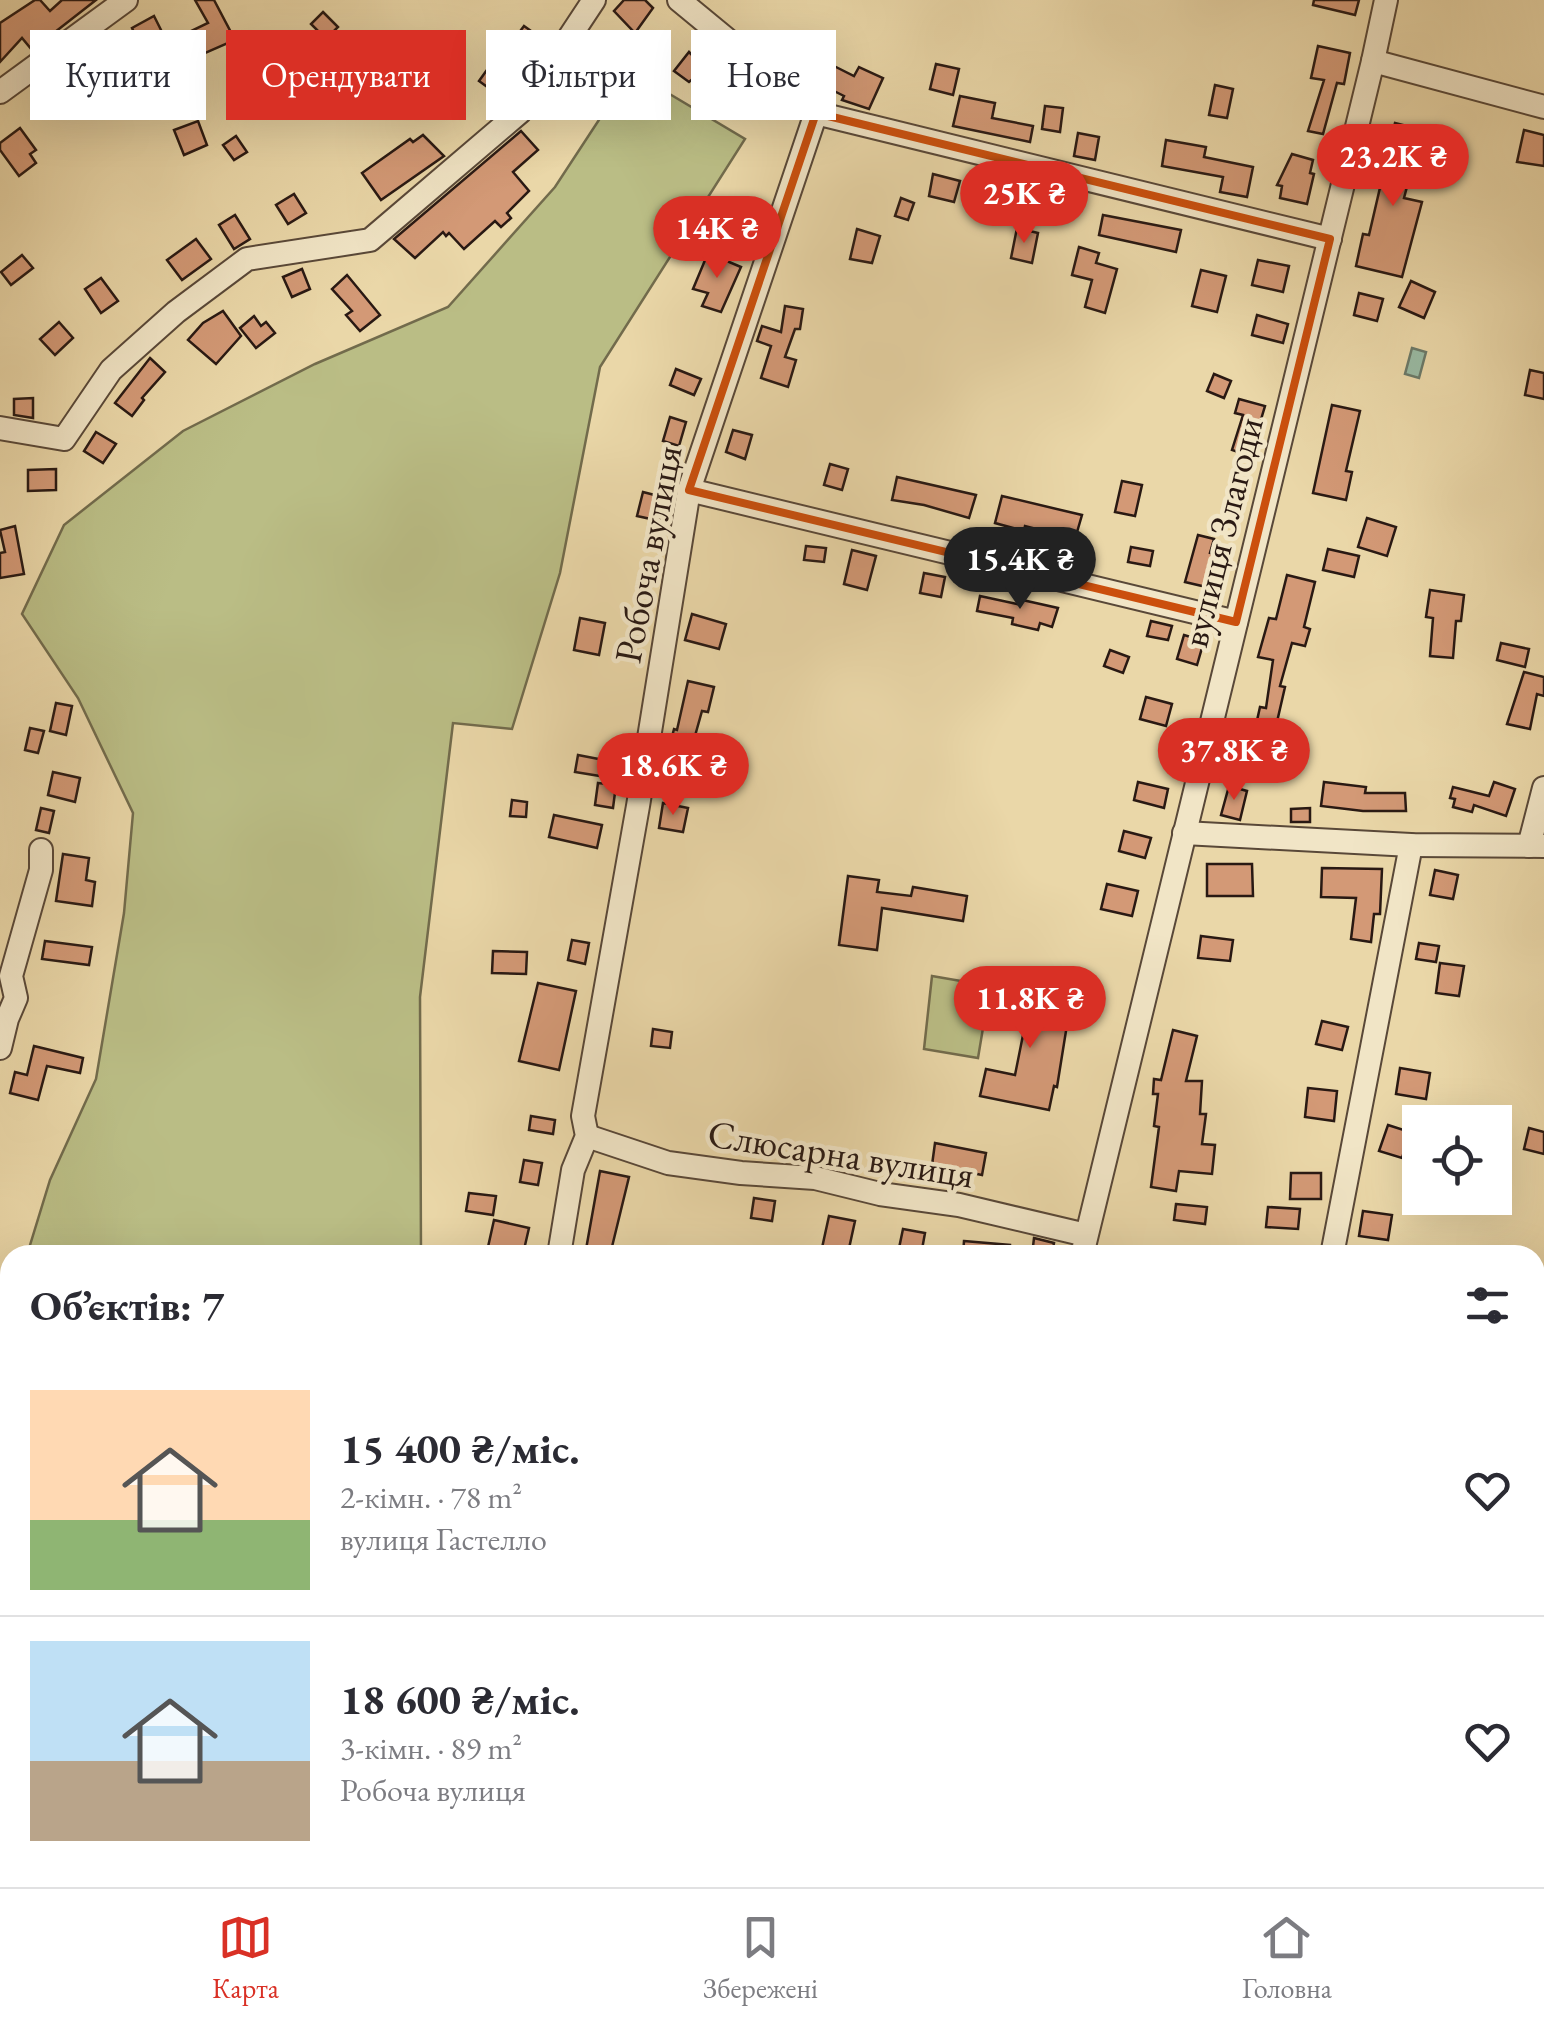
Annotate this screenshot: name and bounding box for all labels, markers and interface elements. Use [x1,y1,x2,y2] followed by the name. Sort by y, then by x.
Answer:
[30,30,206,120] chip: Купити
[226,30,466,120] chip: Орендувати
[486,30,671,120] chip: Фільтри
[691,30,836,120] chip: Нове
[1301,124,1485,209] pin: 23.2K ₴
[1339,135,1447,177] text: 23.2K ₴
[954,161,1094,246] pin: 25K ₴
[982,172,1066,214] text: 25K ₴
[647,196,787,281] pin: 14K ₴
[675,207,759,249] text: 14K ₴
[1169,412,1274,652] street label: вулиця Злагоди
[602,441,693,667] street label: Робоча вулиця
[928,527,1112,612] pin: 15.4K ₴
[966,538,1074,580] text: 15.4K ₴
[1142,718,1326,803] pin: 37.8K ₴
[1180,729,1288,771] text: 37.8K ₴
[581,733,765,818] pin: 18.6K ₴
[619,744,727,786] text: 18.6K ₴
[938,966,1122,1051] pin: 11.8K ₴
[976,977,1084,1019] text: 11.8K ₴
[1402,1105,1512,1215] map controls
[1402,1105,1512,1215] button: locate
[705,1108,978,1199] street label: Слюсарна вулиця
[30,1278,224,1333] text: Об’єктів: 7
[1460,1278,1515,1333] icon: filters
[340,1421,580,1476] text: 15 400 ₴/міс.
[110,1430,230,1550] icon: home
[1460,1463,1515,1518] icon: heart
[340,1476,522,1518] text: 2-кімн. · 78 m²
[340,1518,547,1560] text: вулиця Гастелло
[340,1672,580,1727] text: 18 600 ₴/міс.
[110,1681,230,1801] icon: home
[1460,1714,1515,1769] icon: heart
[340,1727,522,1769] text: 3-кімн. · 89 m²
[340,1769,526,1811] text: Робоча вулиця
[212,1910,279,2006] tab: Карта
[703,1910,818,2006] tab: Збережені
[1242,1910,1332,2006] tab: Головна

